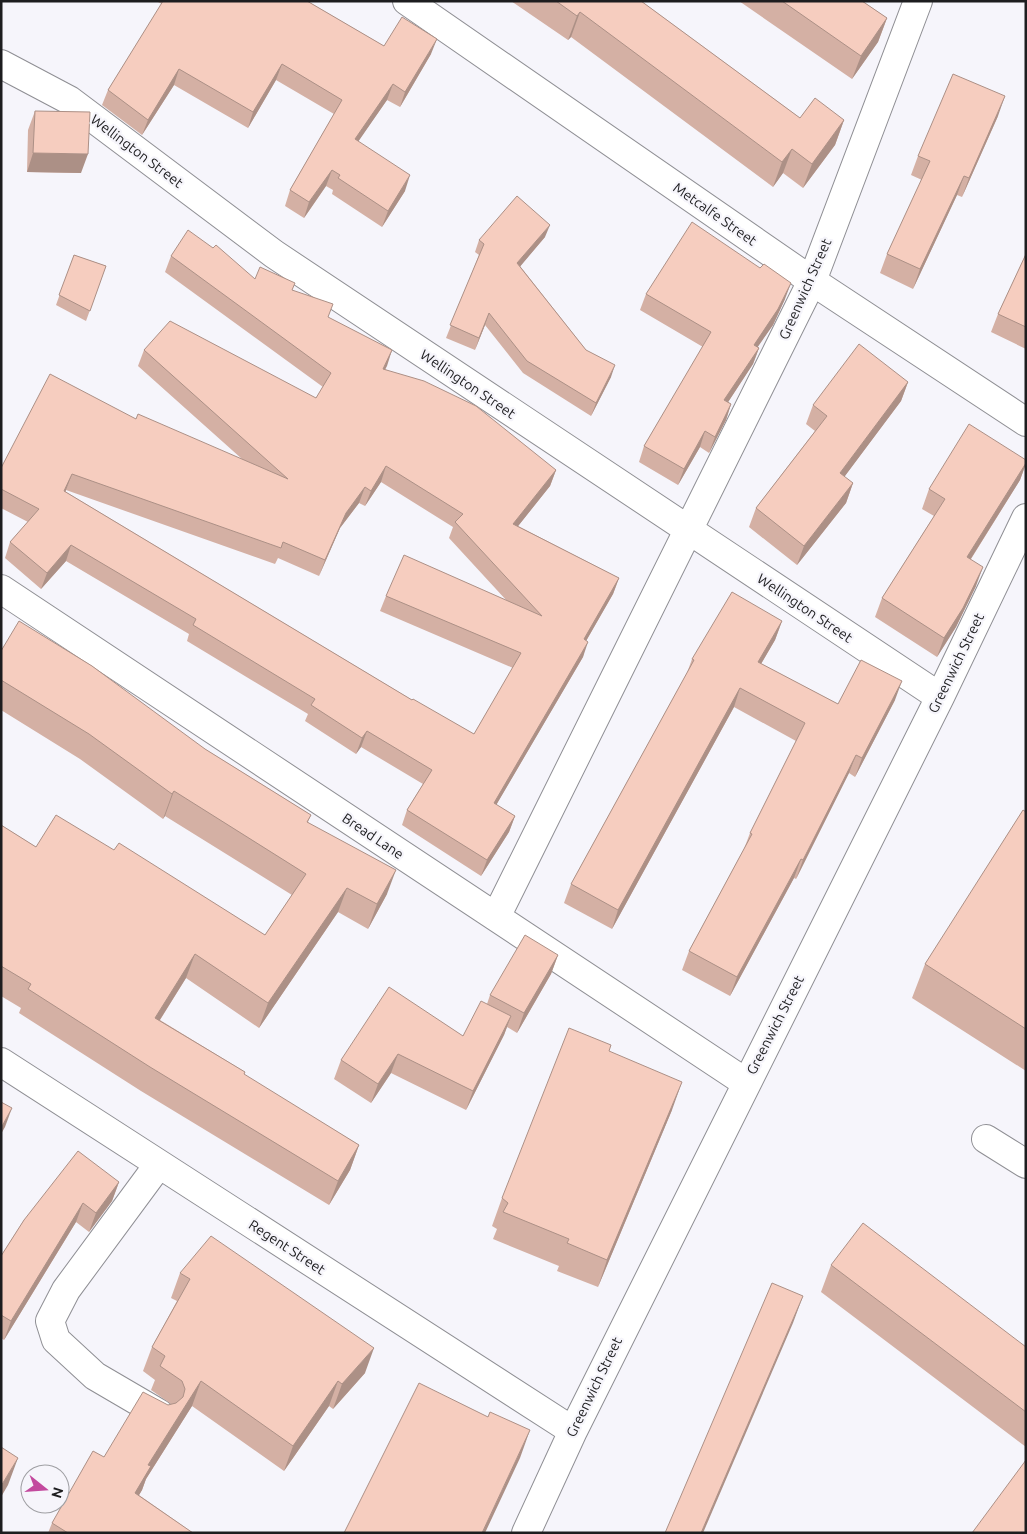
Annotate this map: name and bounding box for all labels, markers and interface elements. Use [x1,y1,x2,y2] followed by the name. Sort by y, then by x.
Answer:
[88,111,187,191] street label: Wellington Street
[670,179,760,249] street label: Metcalfe Street
[776,235,835,342] street label: Greenwich Street
[417,346,519,422] street label: Wellington Street
[754,570,856,646] street label: Wellington Street
[925,610,987,716] street label: Greenwich Street
[339,810,407,862] street label: Bread Lane
[743,972,807,1077] street label: Greenwich Street
[246,1216,329,1278] street label: Regent Street
[563,1334,625,1440] street label: Greenwich Street
[20,1464,70,1514] north arrow
[48,1485,67,1500] text: N

